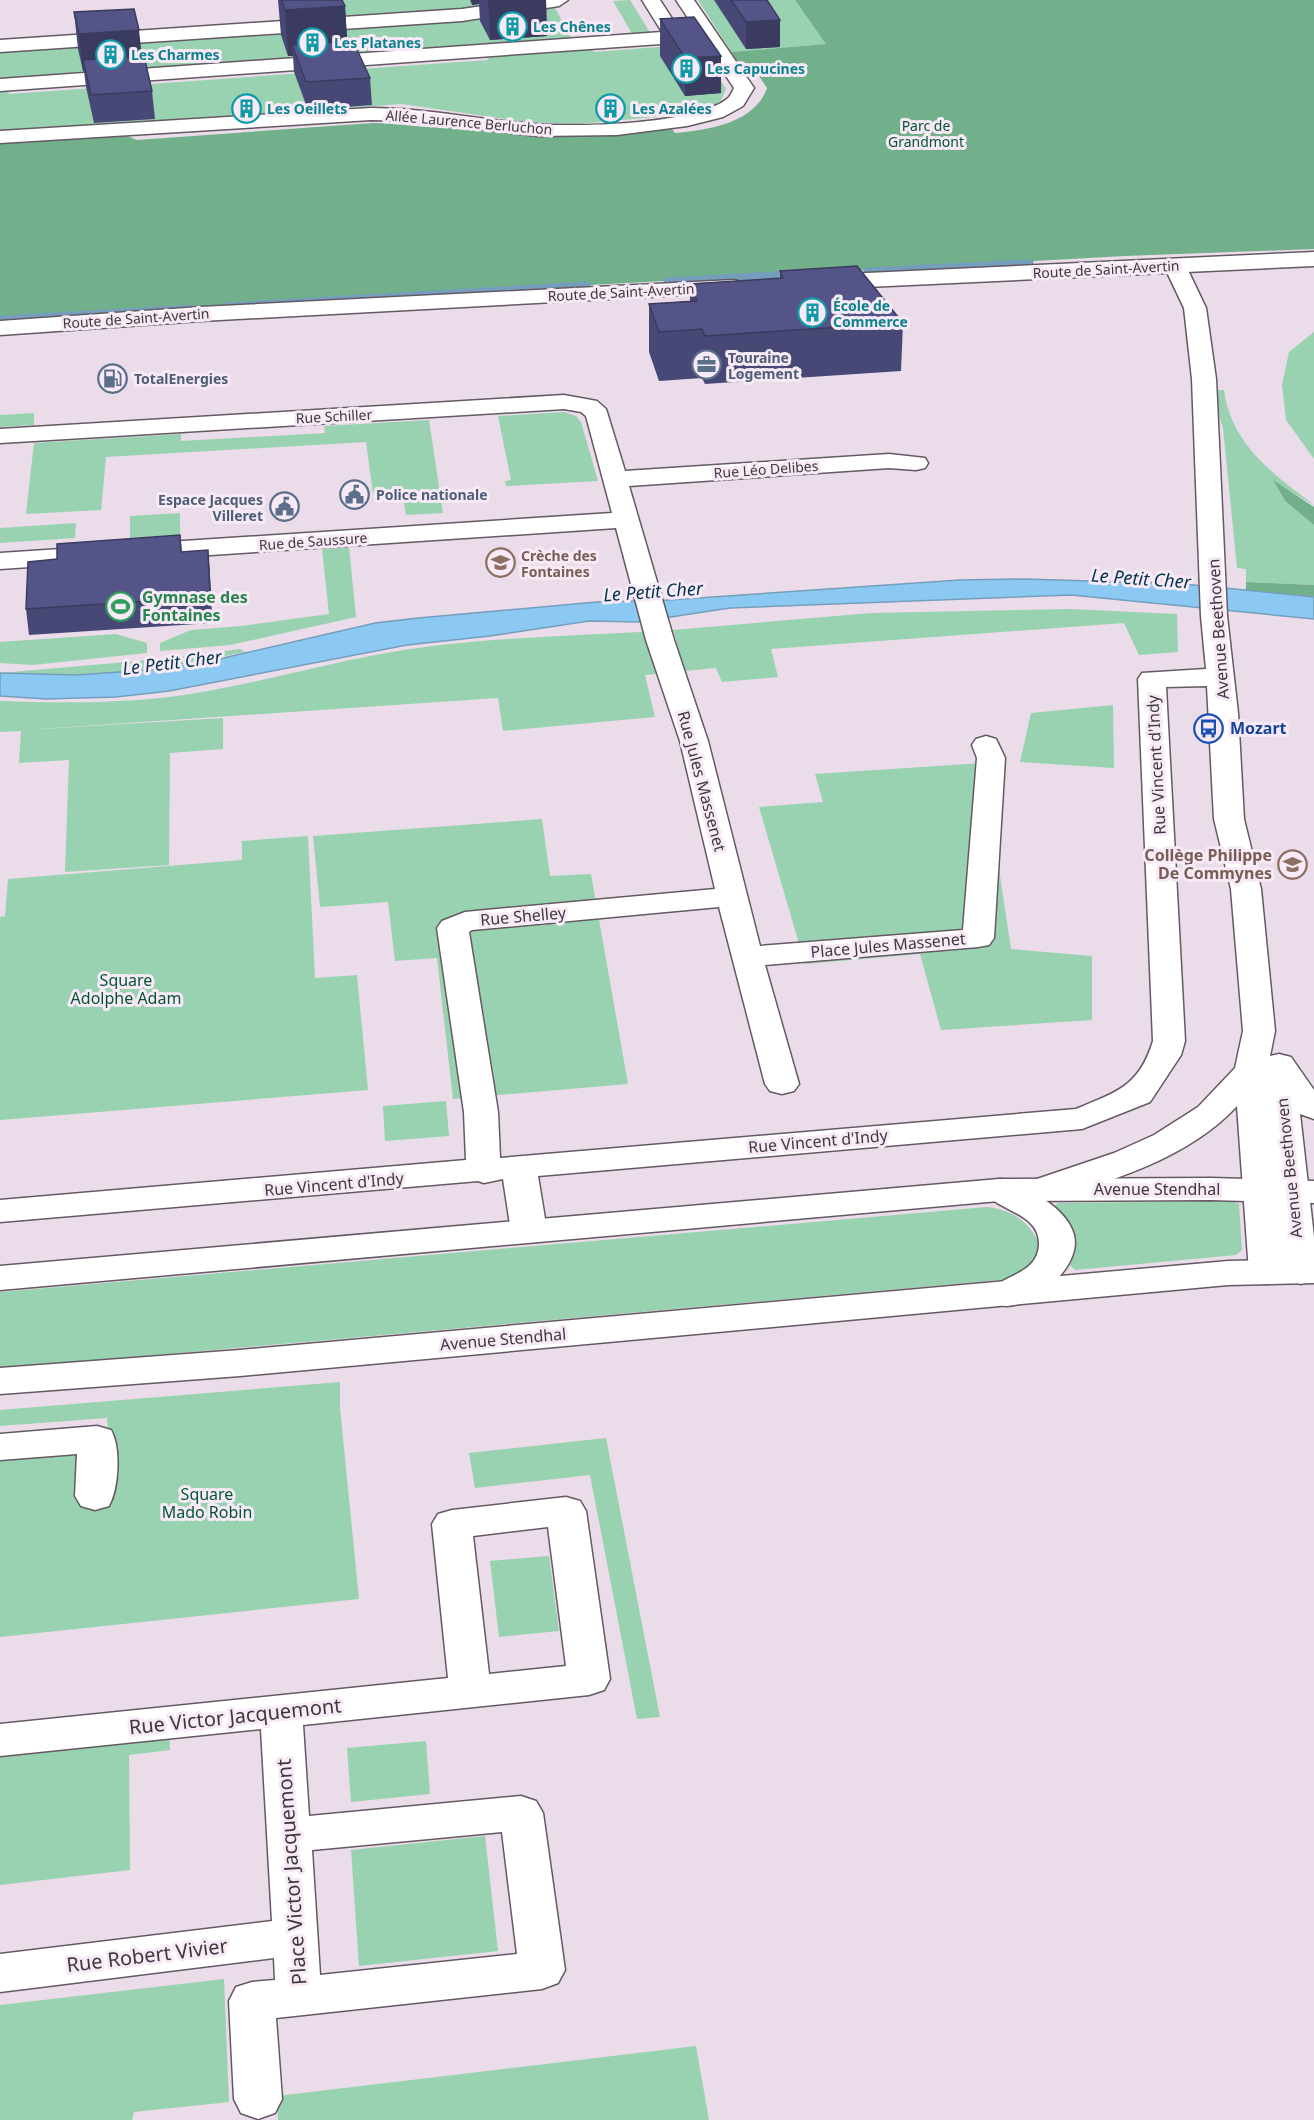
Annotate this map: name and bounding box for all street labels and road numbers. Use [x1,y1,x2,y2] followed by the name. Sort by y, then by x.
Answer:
[385,105,553,139] street label: Allée Laurence Berluchon
[1032,256,1180,282] street label: Route de Saint-Avertin
[547,279,695,305] street label: Route de Saint-Avertin
[62,303,210,333] street label: Route de Saint-Avertin
[295,405,373,427] street label: Rue Schiller
[713,456,819,482] street label: Rue Léo Delibes
[258,528,368,554] street label: Rue de Saussure
[1202,558,1234,700] street label: Avenue Beethoven
[1141,694,1171,835] street label: Rue Vincent d'Indy
[673,708,731,854] street label: Rue Jules Massenet
[479,901,568,931] street label: Rue Shelley
[810,927,967,963] street label: Place Jules Massenet
[1271,1097,1307,1239] street label: Avenue Beethoven
[747,1124,889,1158] street label: Rue Vincent d'Indy
[263,1167,405,1201] street label: Rue Vincent d'Indy
[1094,1178,1220,1200] street label: Avenue Stendhal
[439,1323,567,1355] street label: Avenue Stendhal
[127,1691,343,1741] street label: Rue Victor Jacquemont
[270,1758,312,1986] street label: Place Victor Jacquemont
[65,1932,229,1978] street label: Rue Robert Vivier

